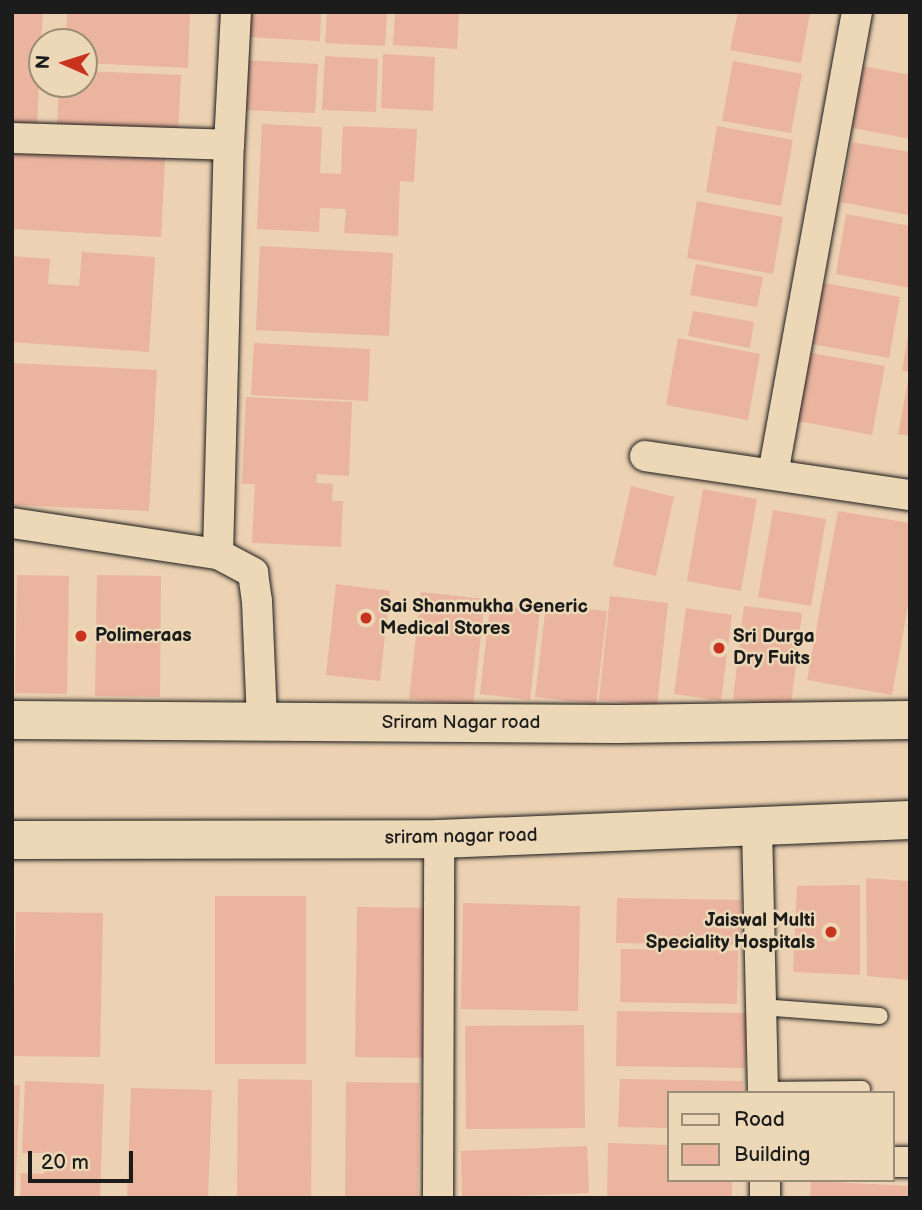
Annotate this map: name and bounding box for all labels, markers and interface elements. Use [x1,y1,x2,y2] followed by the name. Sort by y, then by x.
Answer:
[28,28,98,98] north arrow
[32,54,55,70] text: N
[380,596,588,640] place label: Sai Shanmukha Generic Medical Stores
[358,610,374,626] marker: Sai Shanmukha Generic Medical Stores
[95,625,192,647] place label: Polimeraas
[733,626,815,670] place label: Sri Durga Dry Fuits
[73,628,89,644] marker: Polimeraas
[711,640,727,656] marker: Sri Durga Dry Fuits
[382,712,540,734] street label: Sriram Nagar road
[384,824,538,850] street label: sriram nagar road
[645,910,815,954] place label: Jaiswal Multi Speciality Hospitals
[821,922,841,942] marker: Jaiswal Multi Speciality Hospitals
[666,1091,894,1182] legend
[734,1107,785,1132] text: Road
[32,1136,136,1180] scale bar
[734,1142,810,1167] text: Building
[41,1150,89,1175] text: 20 m

